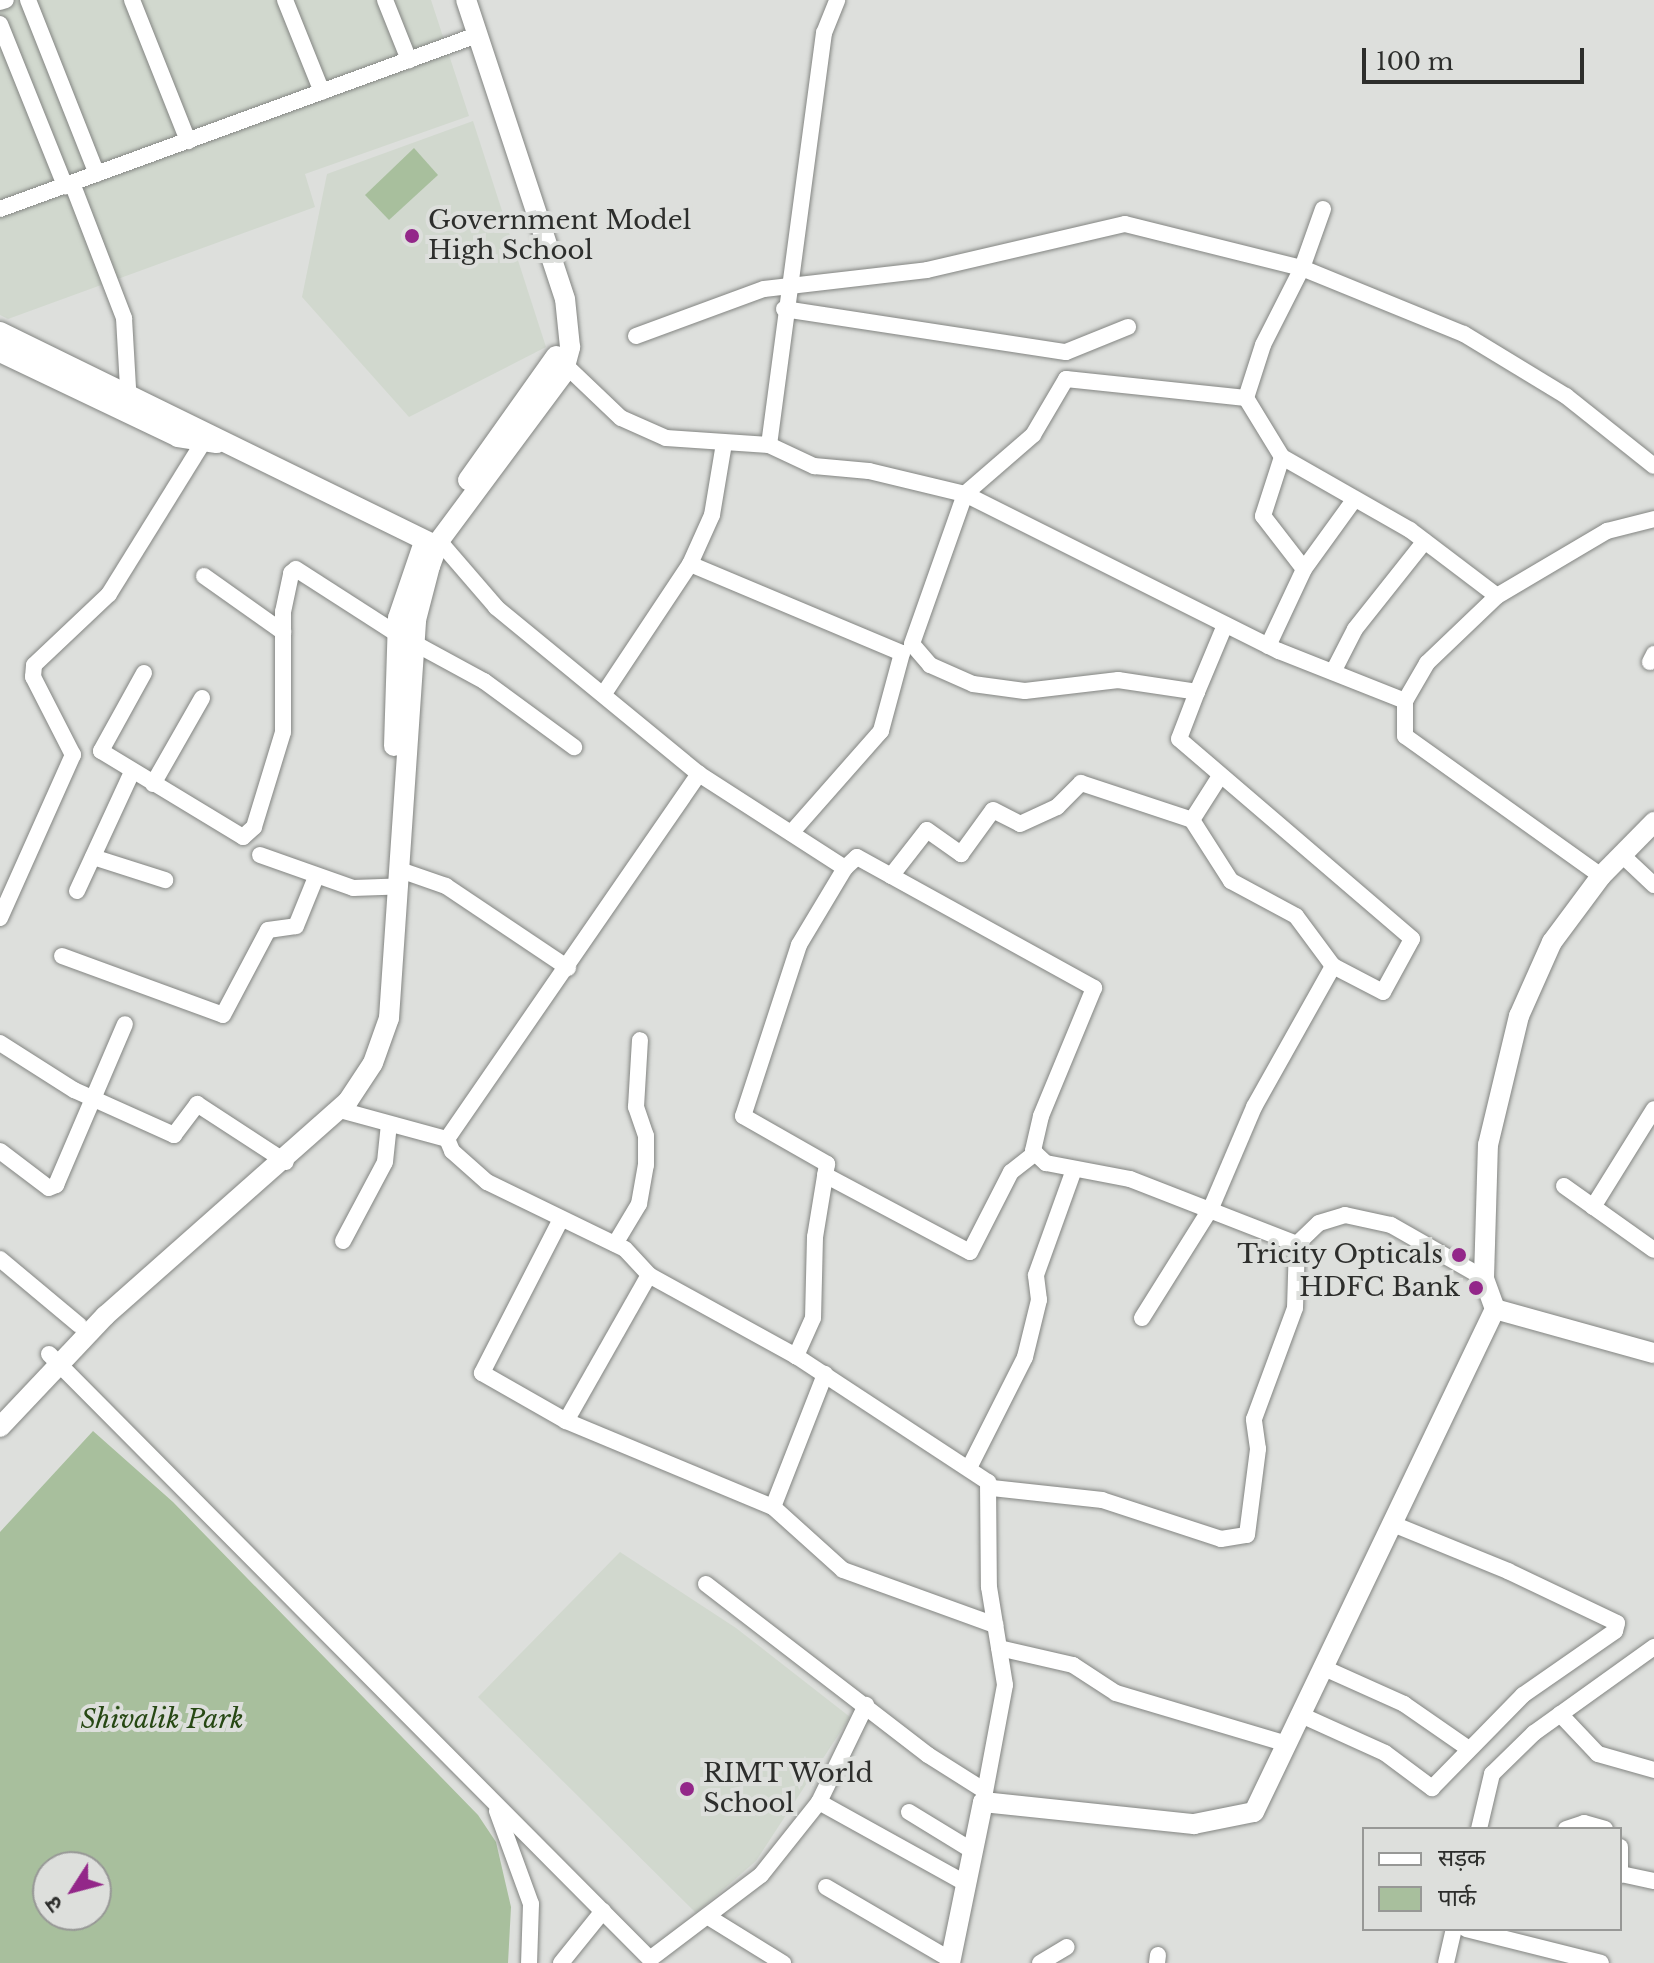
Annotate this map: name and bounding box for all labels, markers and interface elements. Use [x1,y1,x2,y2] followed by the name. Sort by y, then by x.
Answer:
[1366,32,1588,82] scale bar
[1376,47,1454,76] text: 100 m
[428,205,691,266] place label: Government Model High School
[403,227,421,245] marker: Government Model High School
[1236,1239,1443,1271] place label: Tricity Opticals
[1450,1246,1468,1264] marker: Tricity Opticals
[1299,1272,1460,1304] place label: HDFC Bank
[1467,1279,1485,1297] marker: HDFC Bank
[81,1704,243,1736] park label: Shivalik Park
[703,1758,875,1820] place label: RIMT World School
[678,1780,696,1798] marker: RIMT World School
[1362,1827,1622,1931] legend
[1438,1843,1486,1872] text: सड़क
[32,1851,112,1931] north arrow
[1438,1883,1476,1912] text: पार्क
[39,1891,69,1917] text: उ

